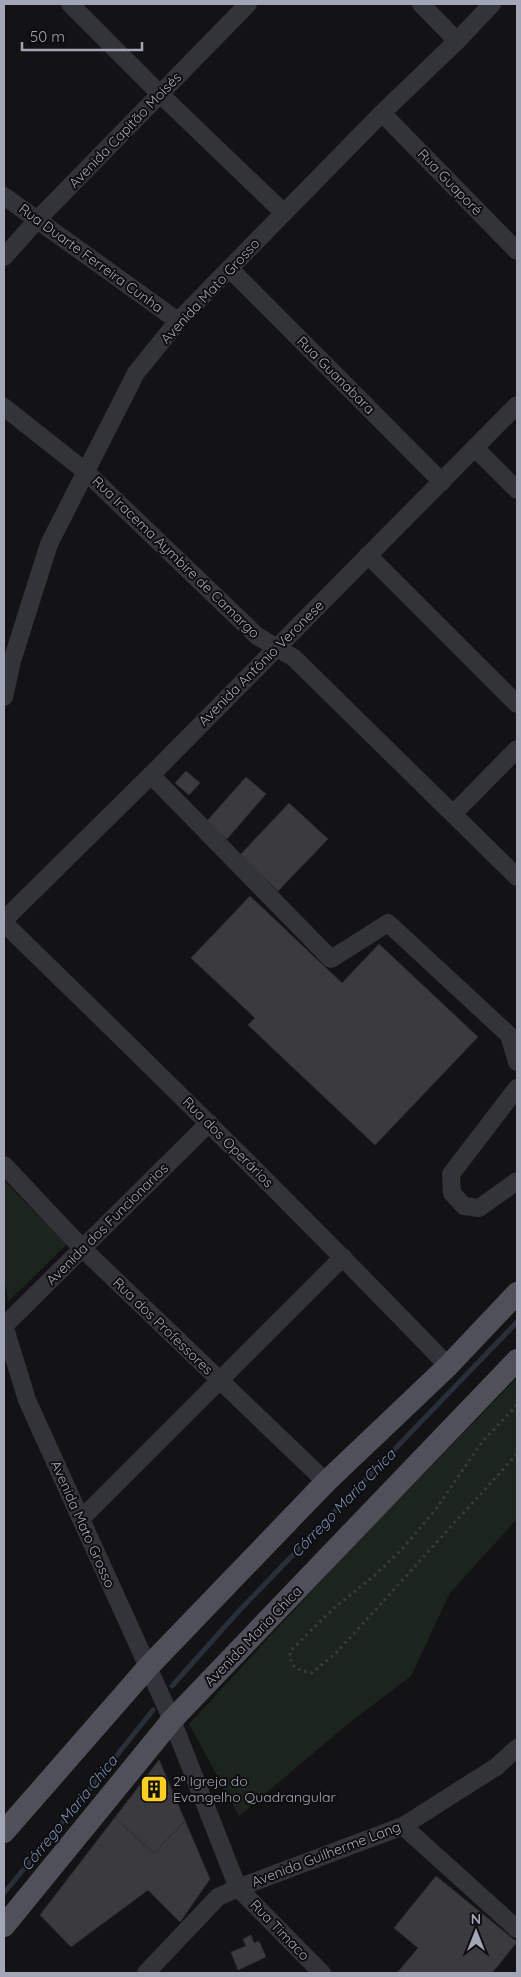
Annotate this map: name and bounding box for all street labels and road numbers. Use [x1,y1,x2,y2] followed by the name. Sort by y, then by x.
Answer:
[65,68,185,192] street label: Avenida Capitão Moisés
[414,145,486,219] street label: Rua Guaporé
[15,200,167,316] street label: Rua Duarte Ferreira Cunha
[156,235,264,347] street label: Avenida Mato Grosso
[293,332,379,418] street label: Rua Guanabara
[89,472,263,642] street label: Rua Iracema Aymbire de Camargo
[194,596,328,730] street label: Avenida Antônio Veronese
[179,1093,277,1191] street label: Rua dos Operários
[42,1159,172,1289] street label: Avenida dos Funcionarios
[109,1274,217,1378] street label: Rua dos Professores
[47,1457,119,1591] street label: Avenida Mato Grosso
[201,1582,305,1690] street label: Avenida Maria Chica
[249,1817,403,1891] street label: Avenida Guilherme Lang
[246,1896,314,1964] street label: Rua Timaco

